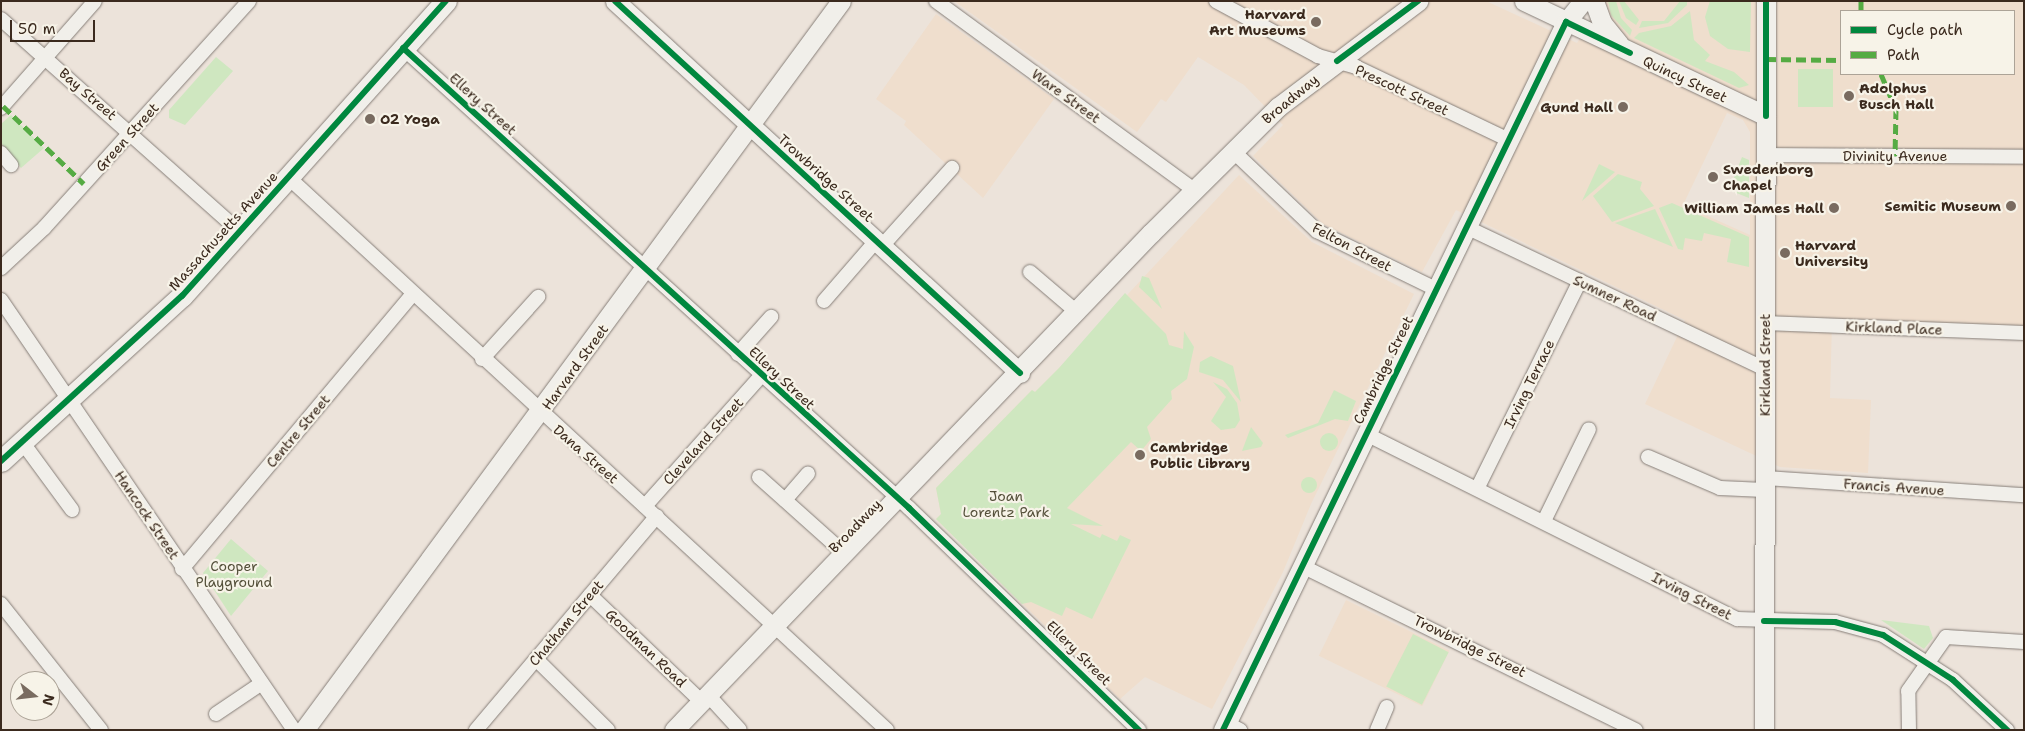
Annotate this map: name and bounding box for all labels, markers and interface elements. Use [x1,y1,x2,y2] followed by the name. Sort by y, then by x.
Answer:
[1209,6,1306,38] place label: Harvard Art Museums
[12,10,98,42] scale bar
[1840,10,2015,75] legend
[1310,16,1322,28] marker: Harvard Art Museums
[18,19,56,39] text: 50 m
[1887,20,1963,40] text: Cycle path
[1887,45,1920,65] text: Path
[1640,52,1730,106] street label: Quincy Street
[1353,61,1451,119] street label: Prescott Street
[56,65,120,123] street label: Bay Street
[1028,65,1104,127] street label: Ware Street
[446,69,520,139] street label: Ellery Street
[1258,71,1322,127] street label: Broadway
[1859,80,1934,112] place label: Adolphus Busch Hall
[1843,90,1855,102] marker: Adolphus Busch Hall
[92,99,162,175] street label: Green Street
[1540,99,1613,115] place label: Gund Hall
[1617,101,1629,113] marker: Gund Hall
[380,111,440,127] place label: O2 Yoga
[364,113,376,125] marker: O2 Yoga
[775,131,877,225] street label: Trowbridge Street
[1843,148,1947,164] street label: Divinity Avenue
[1723,161,1813,193] place label: Swedenborg Chapel
[165,168,281,294] street label: Massachusetts Avenue
[1707,171,1719,183] marker: Swedenborg Chapel
[1884,198,2001,214] place label: Semitic Museum
[1684,200,1824,216] place label: William James Hall
[2005,200,2017,212] marker: Semitic Museum
[1828,202,1840,214] marker: William James Hall
[1309,219,1395,275] street label: Felton Street
[1795,237,1868,270] place label: Harvard University
[1779,247,1791,259] marker: Harvard University
[1571,271,1659,325] street label: Sumner Road
[1350,313,1416,427] street label: Cambridge Street
[1757,314,1773,416] street label: Kirkland Street
[1845,318,1943,338] street label: Kirkland Place
[538,321,612,413] street label: Harvard Street
[1500,337,1558,431] street label: Irving Terrace
[745,343,819,413] street label: Ellery Street
[263,391,333,471] street label: Centre Street
[659,394,747,488] street label: Cleveland Street
[550,421,622,487] street label: Dana Street
[1150,439,1250,472] place label: Cambridge Public Library
[1134,449,1146,461] marker: Cambridge Public Library
[111,467,183,563] street label: Hancock Street
[1843,475,1945,499] street label: Francis Avenue
[962,488,1050,520] park label: Joan Lorentz Park
[825,496,885,556] street label: Broadway
[196,558,272,590] park label: Cooper Playground
[1649,569,1735,623] street label: Irving Street
[525,577,607,669] street label: Chatham Street
[602,605,690,691] street label: Goodman Road
[1411,612,1529,680] street label: Trowbridge Street
[1043,617,1115,689] street label: Ellery Street
[10,671,60,721] north arrow
[38,692,59,708] text: N

